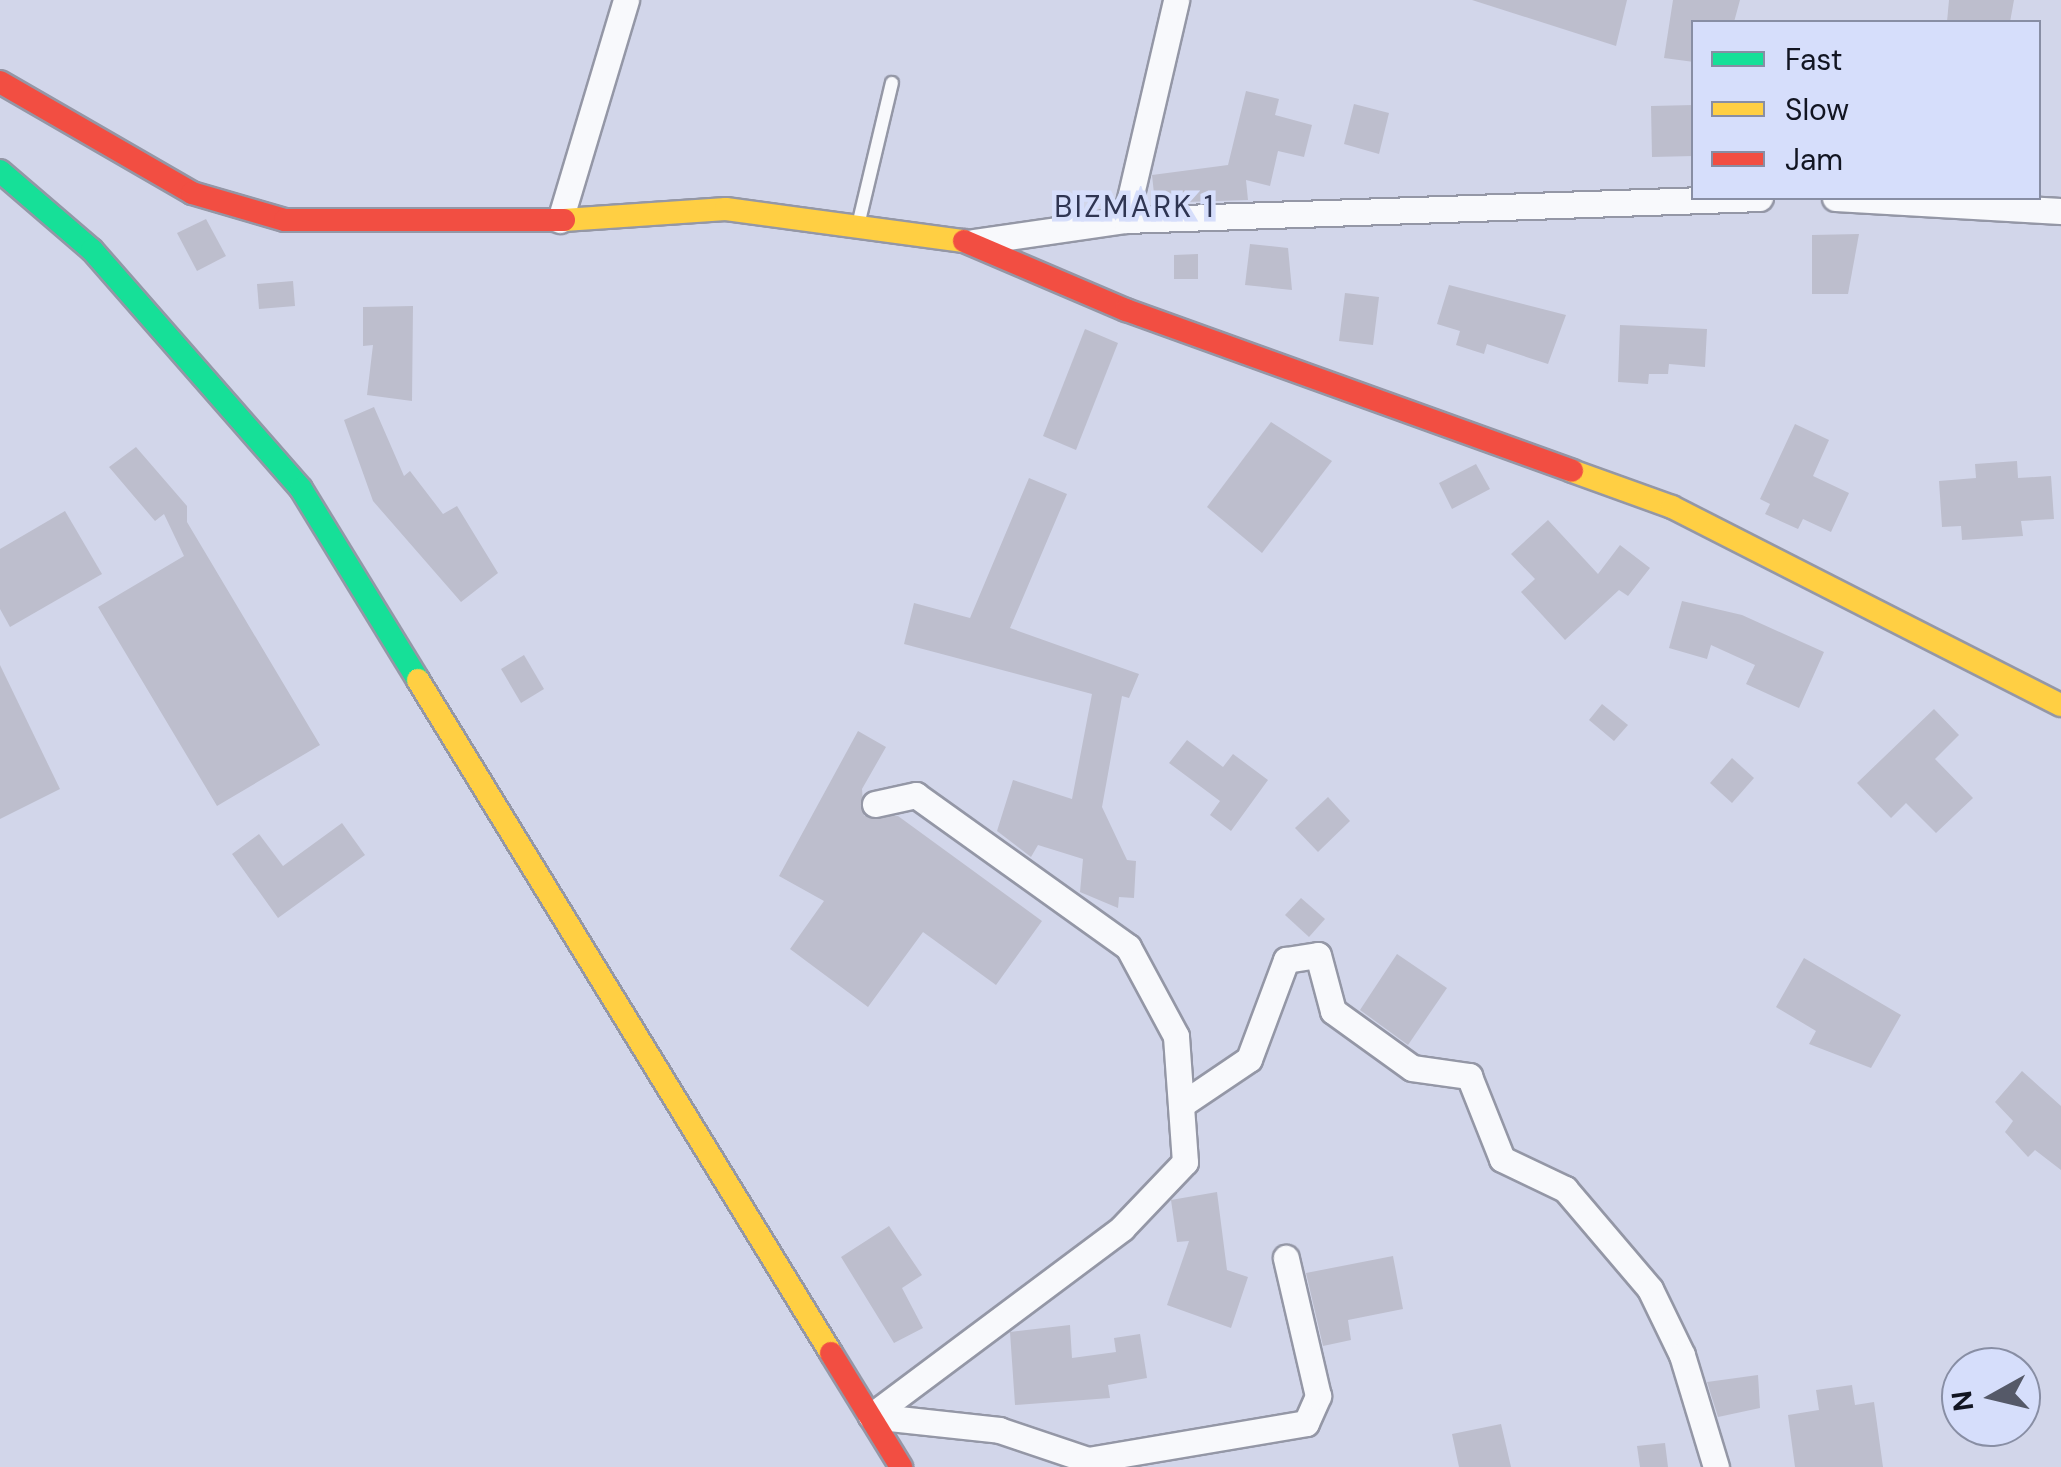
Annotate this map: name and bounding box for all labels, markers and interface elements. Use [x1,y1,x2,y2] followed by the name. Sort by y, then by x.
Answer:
[1691,20,2041,200] legend
[1785,40,1843,79] text: Fast
[1785,90,1849,129] text: Slow
[1785,140,1843,179] text: Jam
[1054,189,1216,225] district label: BIZMARK 1
[1941,1347,2041,1447] north arrow
[1943,1388,1983,1414] text: N

